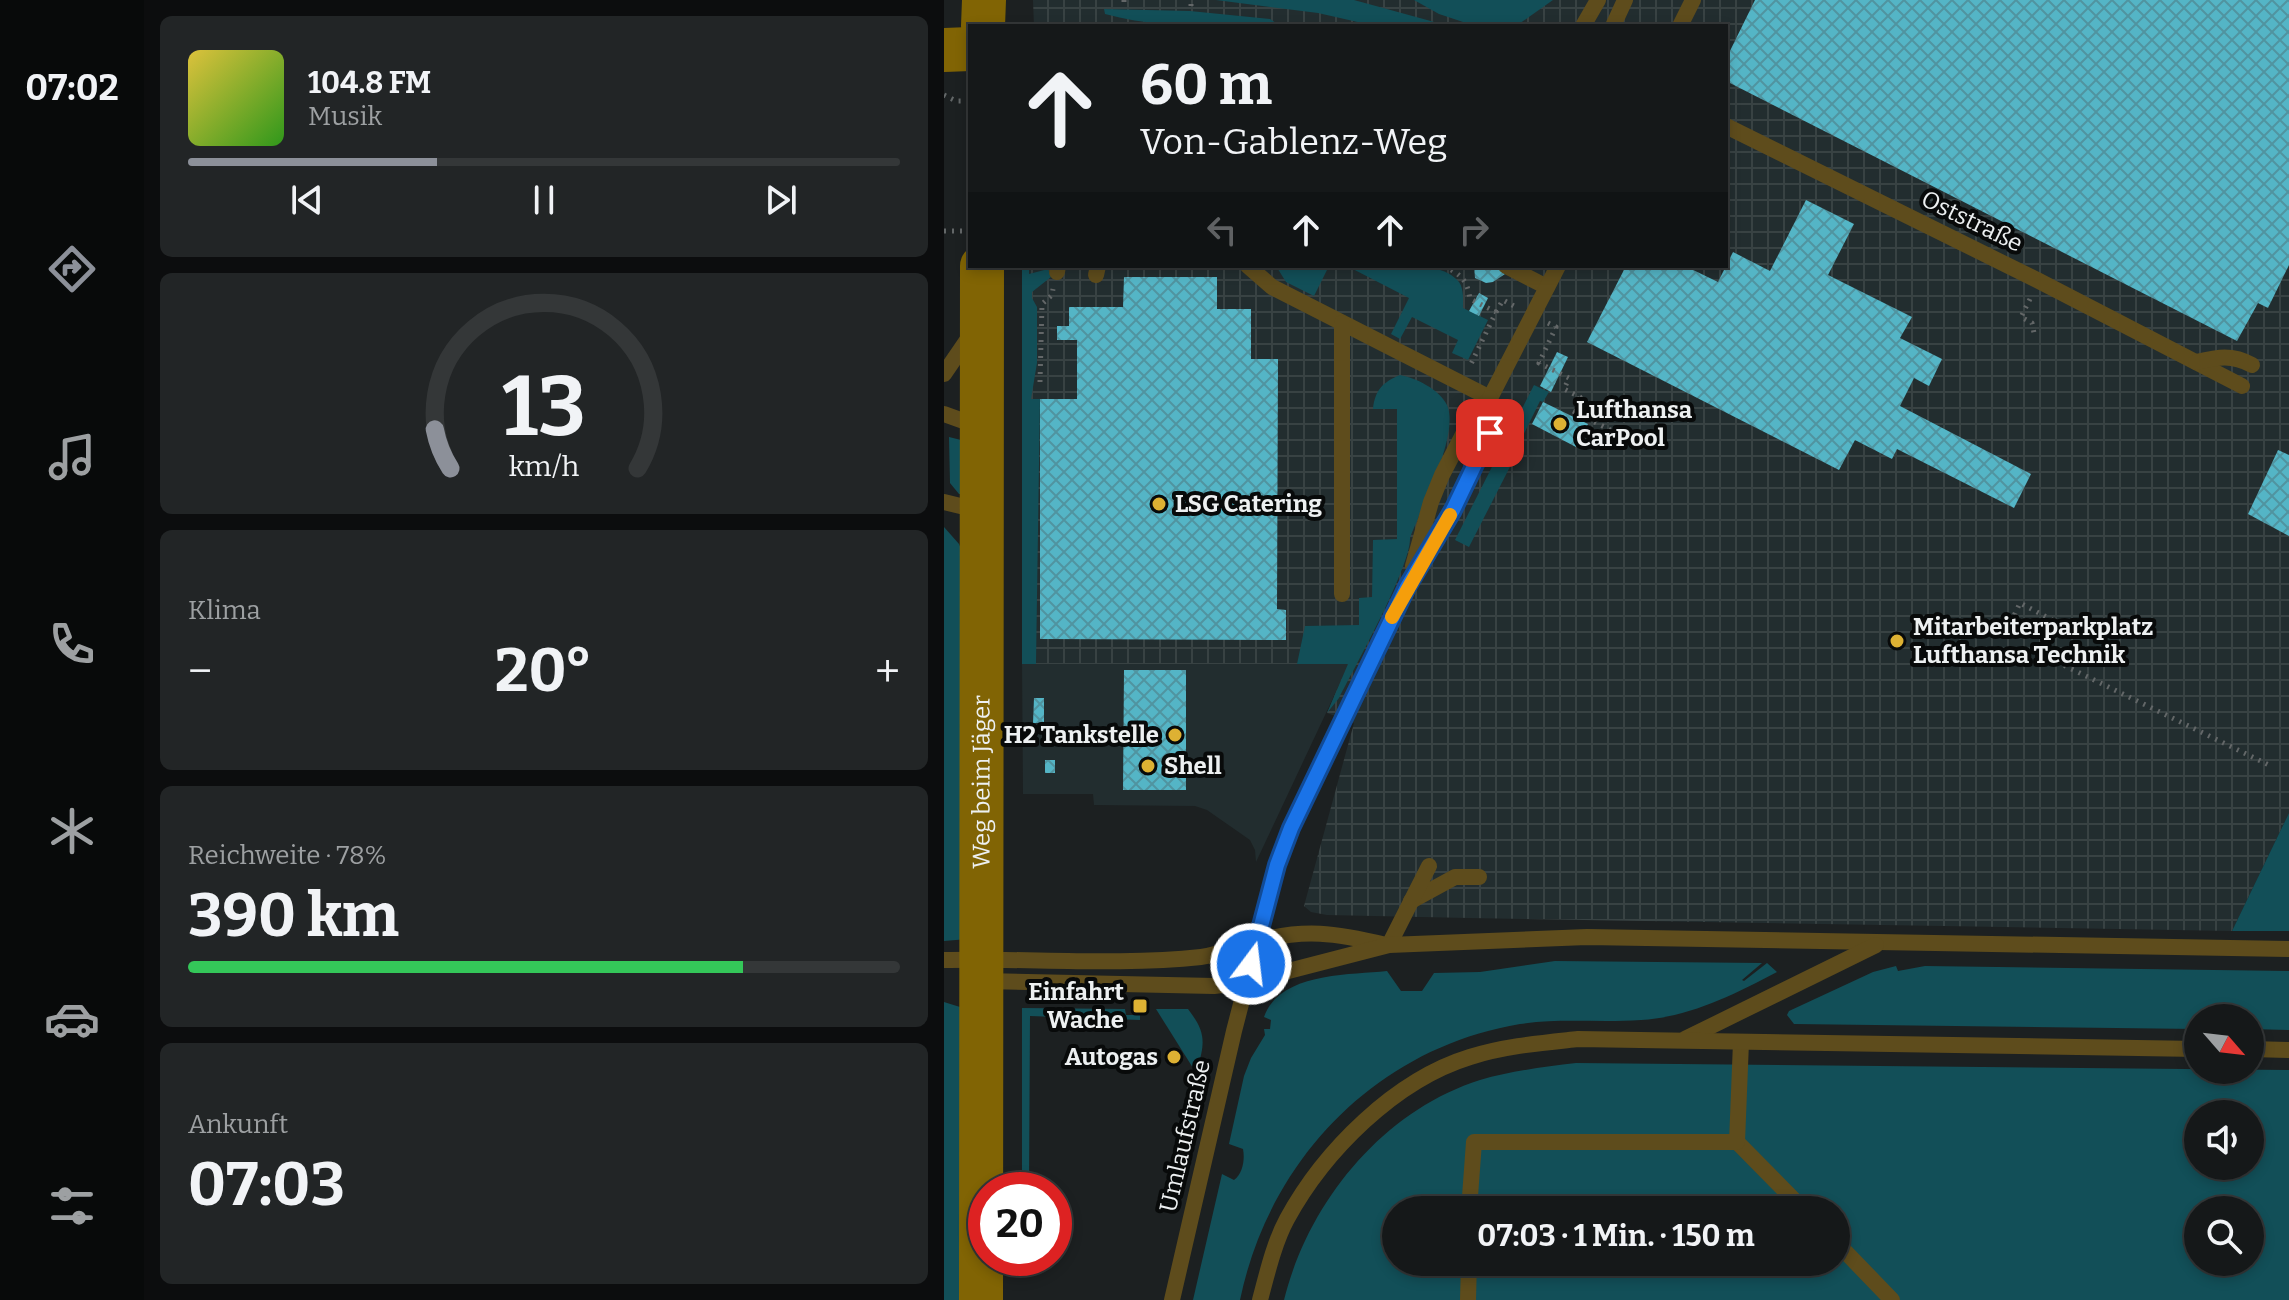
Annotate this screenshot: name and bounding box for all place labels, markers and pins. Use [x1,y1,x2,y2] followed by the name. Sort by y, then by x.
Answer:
[1576,396,1693,452] place label: Lufthansa CarPool
[1456,399,1524,467] pin
[1551,415,1569,433] marker: Lufthansa CarPool
[1175,490,1322,518] place label: LSG Catering
[1150,495,1168,513] marker: LSG Catering
[1913,613,2153,669] place label: Mitarbeiterparkplatz Lufthansa Technik
[1888,632,1906,650] marker: Mitarbeiterparkplatz Lufthansa Technik
[1004,721,1159,749] place label: H2 Tankstelle
[1166,726,1184,744] marker: H2 Tankstelle
[1164,752,1222,780] place label: Shell
[1139,757,1157,775] marker: Shell
[1028,978,1125,1034] place label: Einfahrt Wache
[1131,997,1149,1015] marker: Einfahrt Wache
[1065,1043,1158,1071] place label: Autogas
[1165,1048,1183,1066] marker: Autogas

